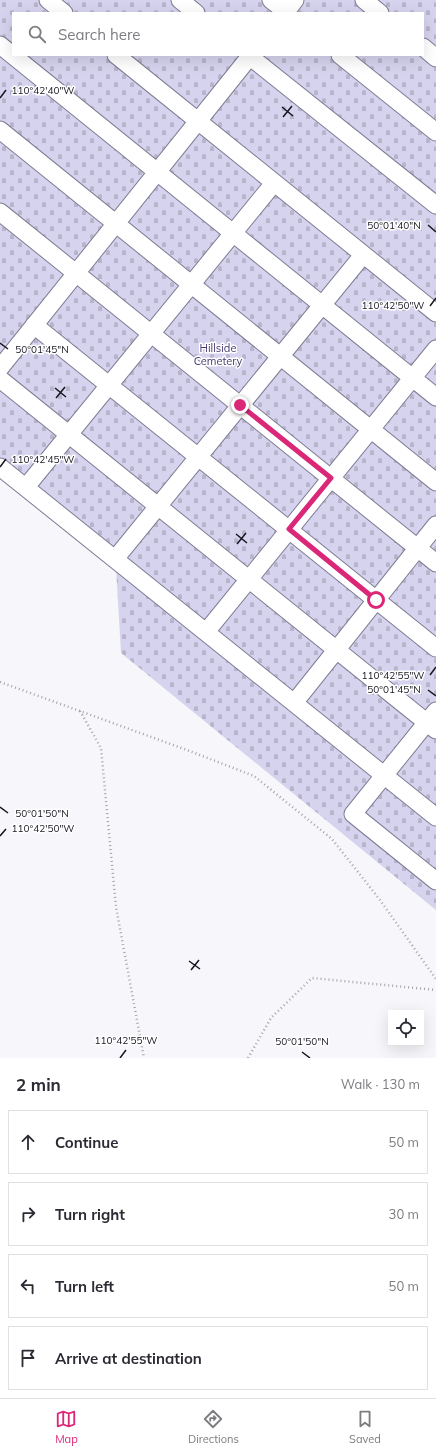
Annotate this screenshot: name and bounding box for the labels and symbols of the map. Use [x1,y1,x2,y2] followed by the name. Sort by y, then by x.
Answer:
[12,84,74,97] text: 110°42'40"W
[367,219,421,232] text: 50°01'40"N
[362,299,424,312] text: 110°42'50"W
[194,341,243,368] park label: Hillside Cemetery
[15,343,69,356] text: 50°01'45"N
[231,396,249,414] route end
[12,453,74,466] text: 110°42'45"W
[367,591,385,609] route start
[362,669,424,682] text: 110°42'55"W
[367,683,421,696] text: 50°01'45"N
[15,807,69,820] text: 50°01'50"N
[12,822,74,835] text: 110°42'50"W
[95,1034,157,1047] text: 110°42'55"W
[275,1035,329,1048] text: 50°01'50"N

